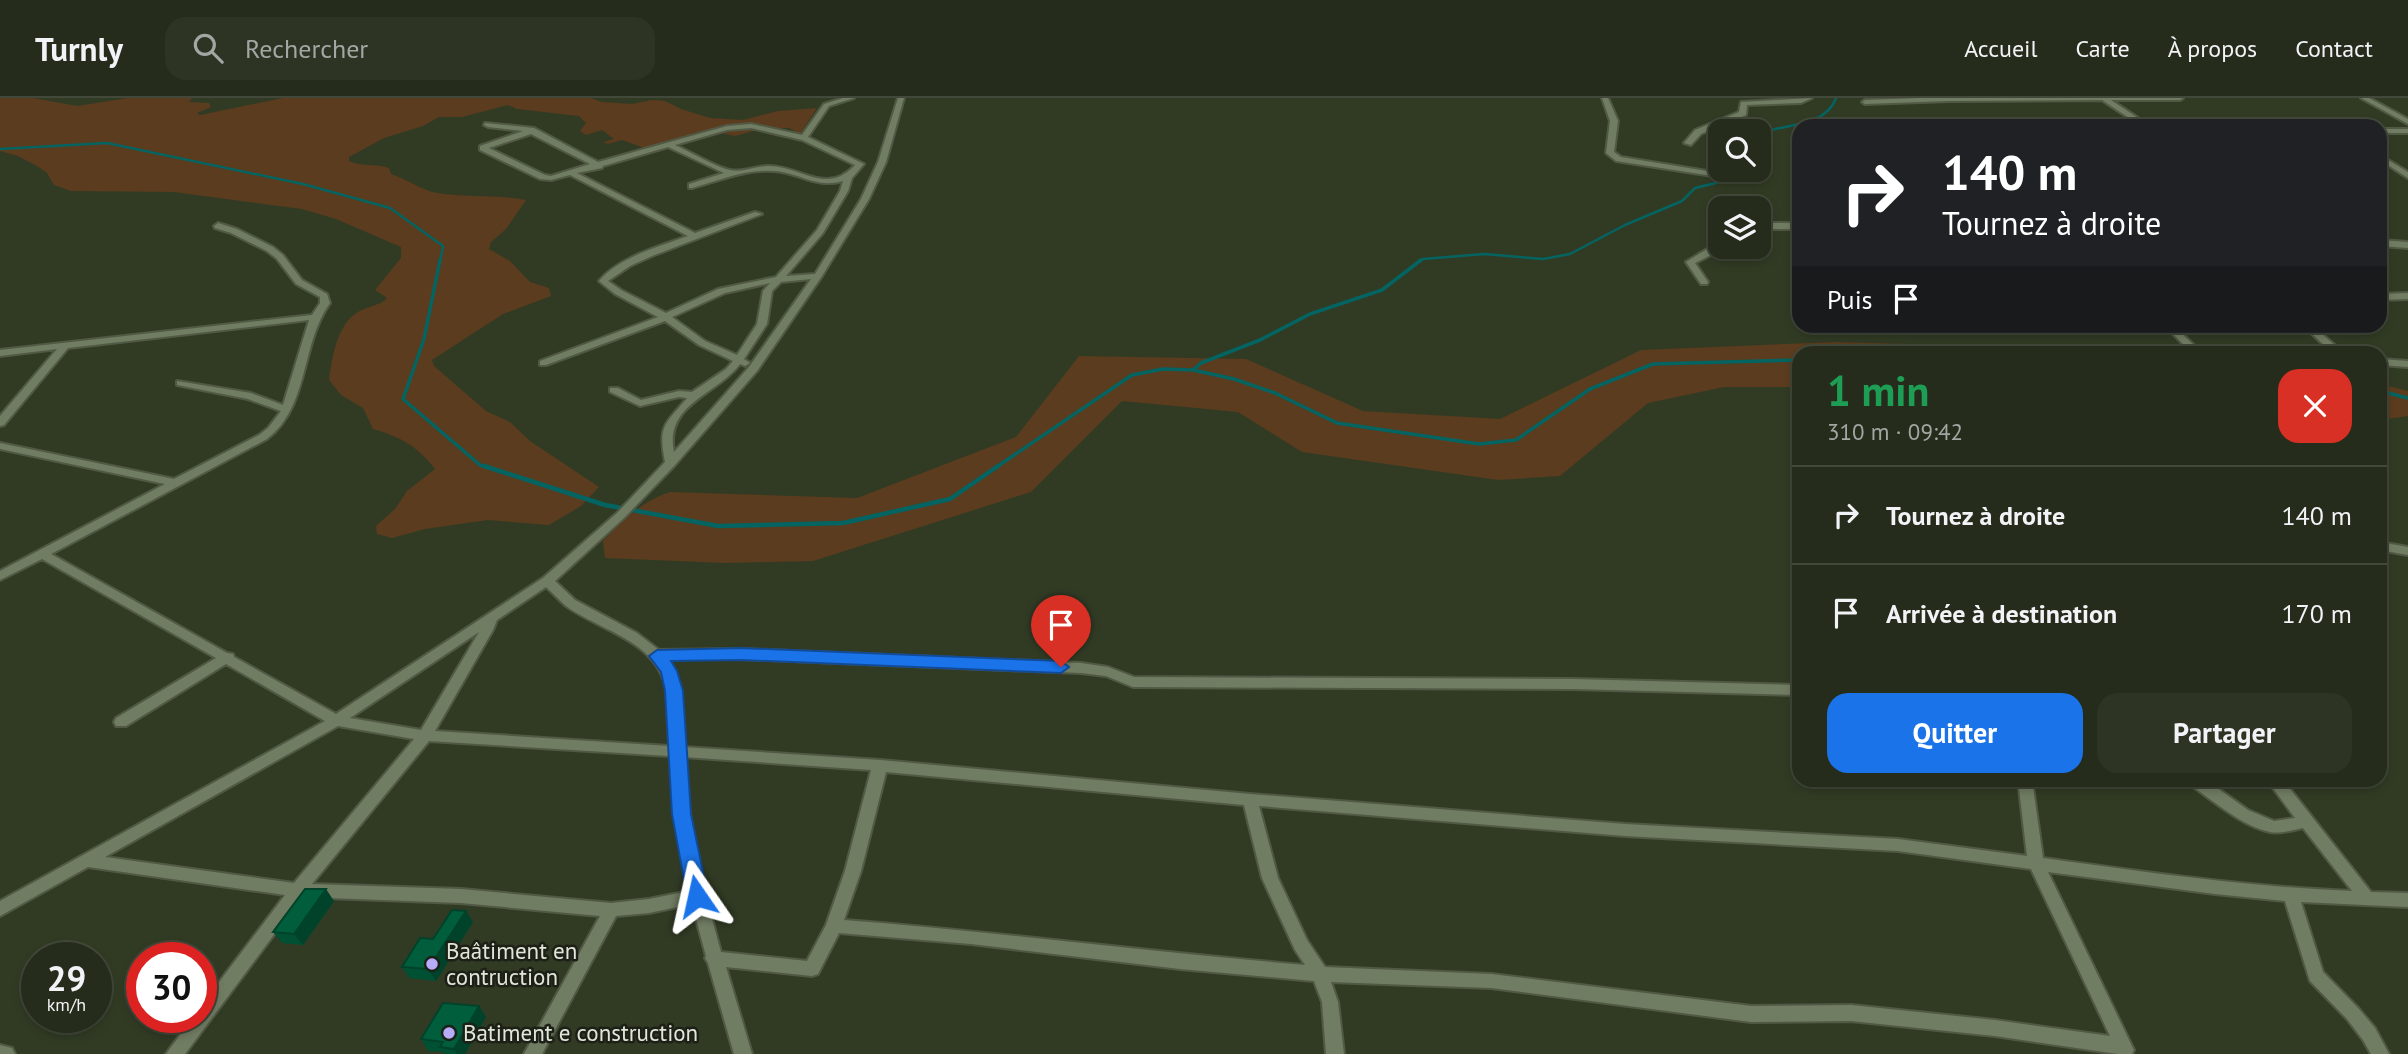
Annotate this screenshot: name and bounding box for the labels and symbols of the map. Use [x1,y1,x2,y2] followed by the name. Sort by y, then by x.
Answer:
[1031,595,1091,667] pin
[660,859,734,933] position arrow
[446,936,577,991] place label: Baâtiment en contruction
[126,942,217,1033] speed limit sign: 30
[424,956,440,972] marker: Baâtiment en contruction
[463,1018,698,1047] place label: Batiment e construction
[441,1025,457,1041] marker: Batiment e construction

